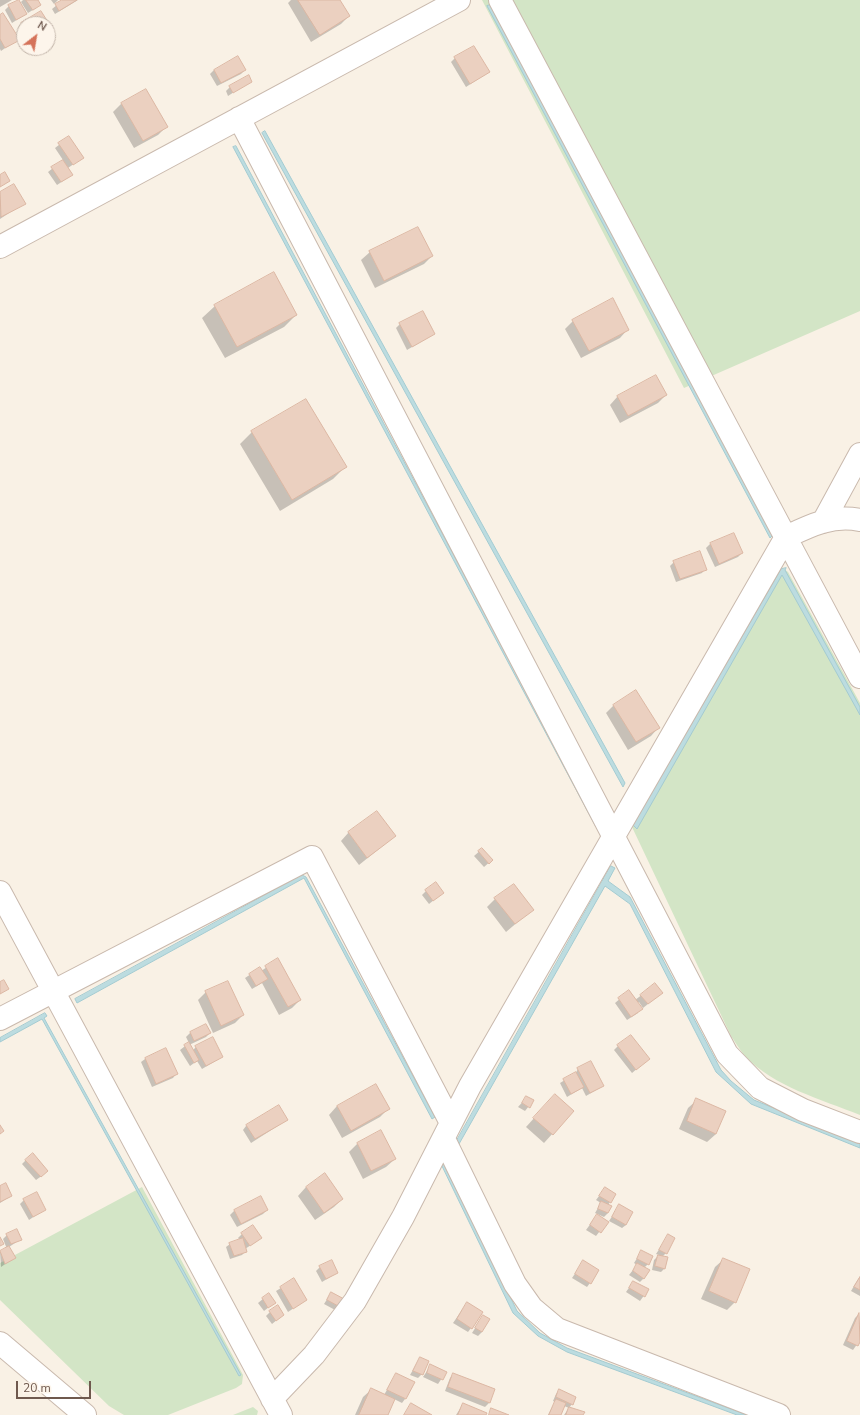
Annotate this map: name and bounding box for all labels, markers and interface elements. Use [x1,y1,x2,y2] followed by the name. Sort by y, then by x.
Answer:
[16,16,56,56] north arrow
[35,18,49,35] text: N
[18,1373,93,1399] scale bar
[23,1380,51,1396] text: 20 m

